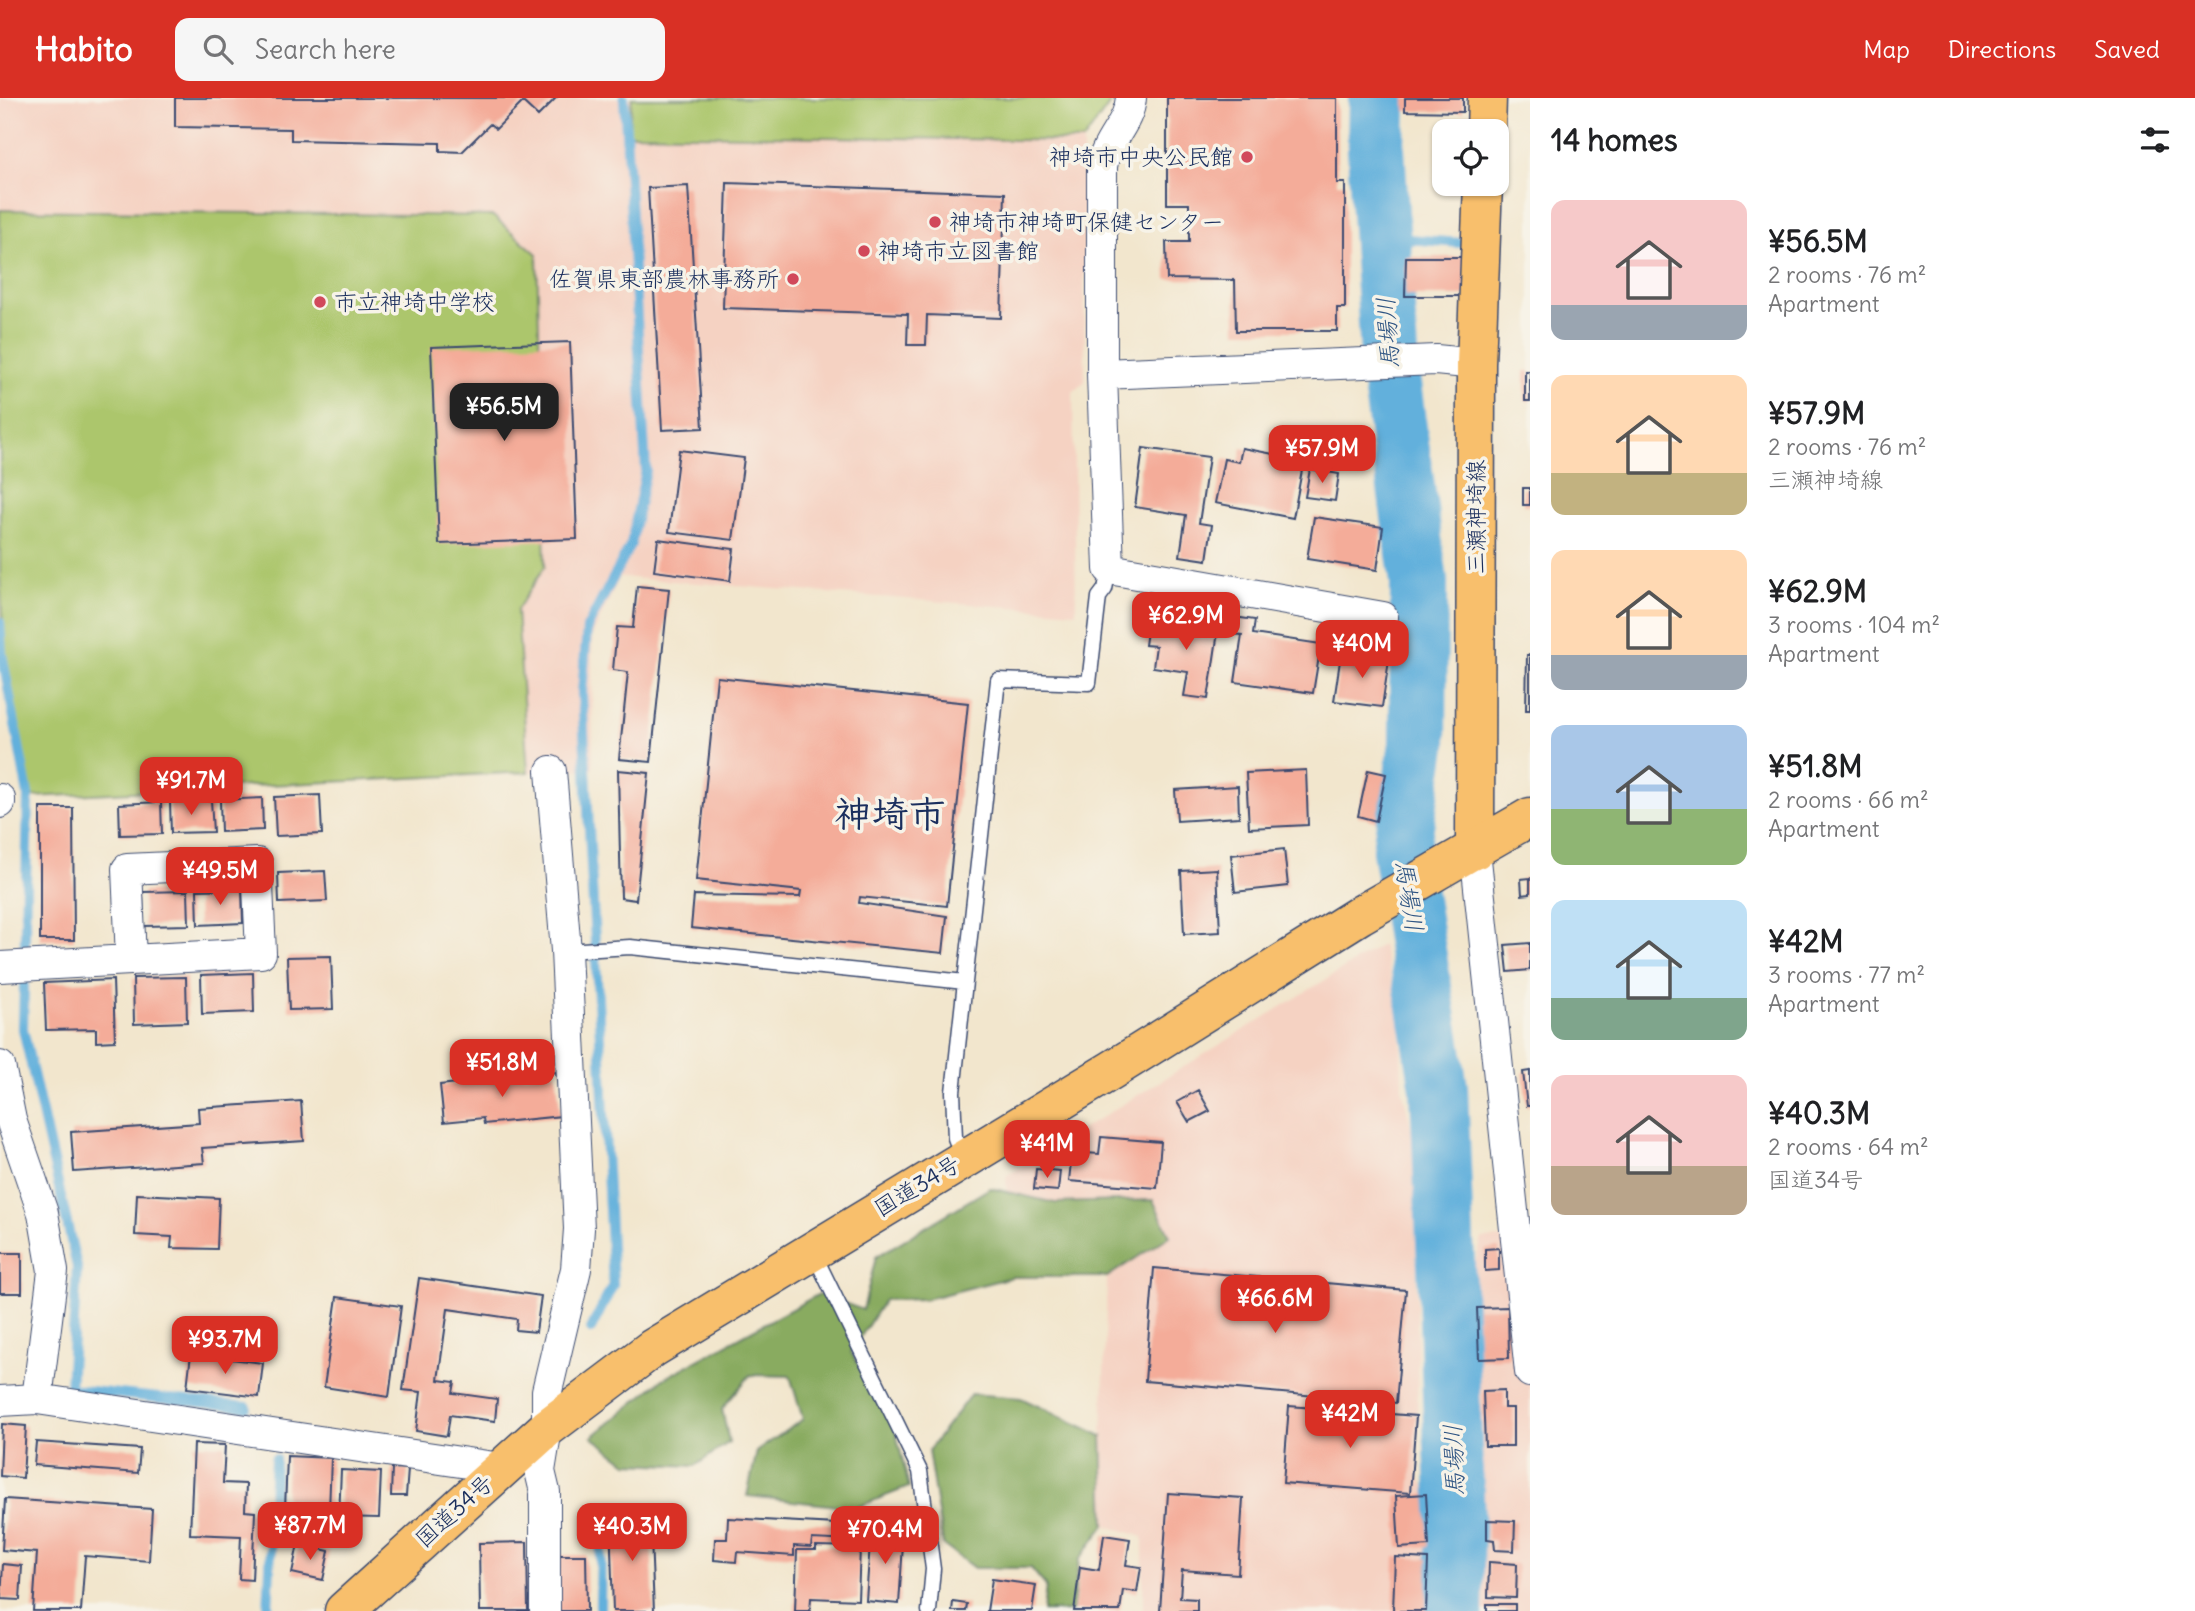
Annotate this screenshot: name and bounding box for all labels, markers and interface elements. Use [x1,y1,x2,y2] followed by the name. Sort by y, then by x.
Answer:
[175,18,665,81] search box
[35,28,133,70] text: Habito
[199,30,237,68] icon: search
[255,33,396,66] text: Search here
[1863,34,1910,64] text: Map
[1948,34,2056,64] text: Directions
[2094,34,2160,64] text: Saved
[1432,119,1509,196] map controls
[1432,119,1509,196] button: locate
[1551,121,1678,159] text: 14 homes
[2136,121,2174,159] icon: filters
[1049,142,1233,171] place label: 神埼市中央公民館
[1239,149,1255,165] marker: 神埼市中央公民館
[949,207,1224,236] place label: 神埼市神埼町保健センター
[927,214,943,230] marker: 神埼市神埼町保健センター
[1768,222,1868,260] text: ¥56.5M
[1607,228,1691,312] icon: home
[878,236,1039,265] place label: 神埼市立図書館
[856,243,872,259] marker: 神埼市立図書館
[1768,260,1926,289] text: 2 rooms · 76 m²
[549,264,779,293] place label: 佐賀県東部農林事務所
[785,271,801,287] marker: 佐賀県東部農林事務所
[334,287,495,316] place label: 市立神埼中学校
[1768,289,1880,318] text: Apartment
[312,294,328,310] marker: 市立神埼中学校
[1370,296,1404,370] water label: 馬場川
[447,384,561,443] pin: ¥56.5M
[466,391,542,420] text: ¥56.5M
[1768,394,1865,432] text: ¥57.9M
[1607,403,1691,487] icon: home
[1265,426,1379,485] pin: ¥57.9M
[1768,432,1926,461] text: 2 rooms · 76 m²
[1285,433,1359,462] text: ¥57.9M
[1461,460,1490,575] street label: 三瀬神埼線
[1768,465,1883,494] text: 三瀬神埼線
[1768,572,1867,610] text: ¥62.9M
[1607,578,1691,662] icon: home
[1129,592,1243,652] pin: ¥62.9M
[1148,600,1224,629] text: ¥62.9M
[1768,610,1940,639] text: 3 rooms · 104 m²
[1321,620,1403,680] pin: ¥40M
[1332,628,1392,657] text: ¥40M
[1768,639,1880,668] text: Apartment
[1768,747,1863,785] text: ¥51.8M
[1607,753,1691,837] icon: home
[134,758,248,817] pin: ¥91.7M
[156,765,226,794] text: ¥91.7M
[1768,785,1929,814] text: 2 rooms · 66 m²
[835,791,946,837] district label: 神埼市
[1768,814,1880,843] text: Apartment
[163,848,277,907] pin: ¥49.5M
[182,855,258,884] text: ¥49.5M
[1390,858,1430,934] water label: 馬場川
[1768,922,1844,960] text: ¥42M
[1607,928,1691,1012] icon: home
[1768,960,1925,989] text: 3 rooms · 77 m²
[1768,989,1880,1018] text: Apartment
[445,1040,559,1099] pin: ¥51.8M
[466,1047,538,1076] text: ¥51.8M
[1768,1094,1870,1132] text: ¥40.3M
[1607,1103,1691,1187] icon: home
[1006,1121,1088,1180] pin: ¥41M
[1020,1128,1074,1157] text: ¥41M
[1768,1132,1929,1161] text: 2 rooms · 64 m²
[868,1149,965,1223] street label: 国道34号
[1768,1165,1863,1194] text: 国道34号
[1218,1276,1332,1335] pin: ¥66.6M
[1237,1283,1313,1312] text: ¥66.6M
[168,1316,282,1376] pin: ¥93.7M
[188,1324,262,1353] text: ¥93.7M
[1309,1390,1391,1450] pin: ¥42M
[1321,1398,1379,1427] text: ¥42M
[1437,1424,1469,1497] water label: 馬場川
[409,1468,499,1553] street label: 国道34号
[253,1502,367,1562] pin: ¥87.7M
[575,1504,689,1563] pin: ¥40.3M
[828,1506,942,1566] pin: ¥70.4M
[274,1510,346,1539] text: ¥87.7M
[593,1511,671,1540] text: ¥40.3M
[847,1514,923,1543] text: ¥70.4M

